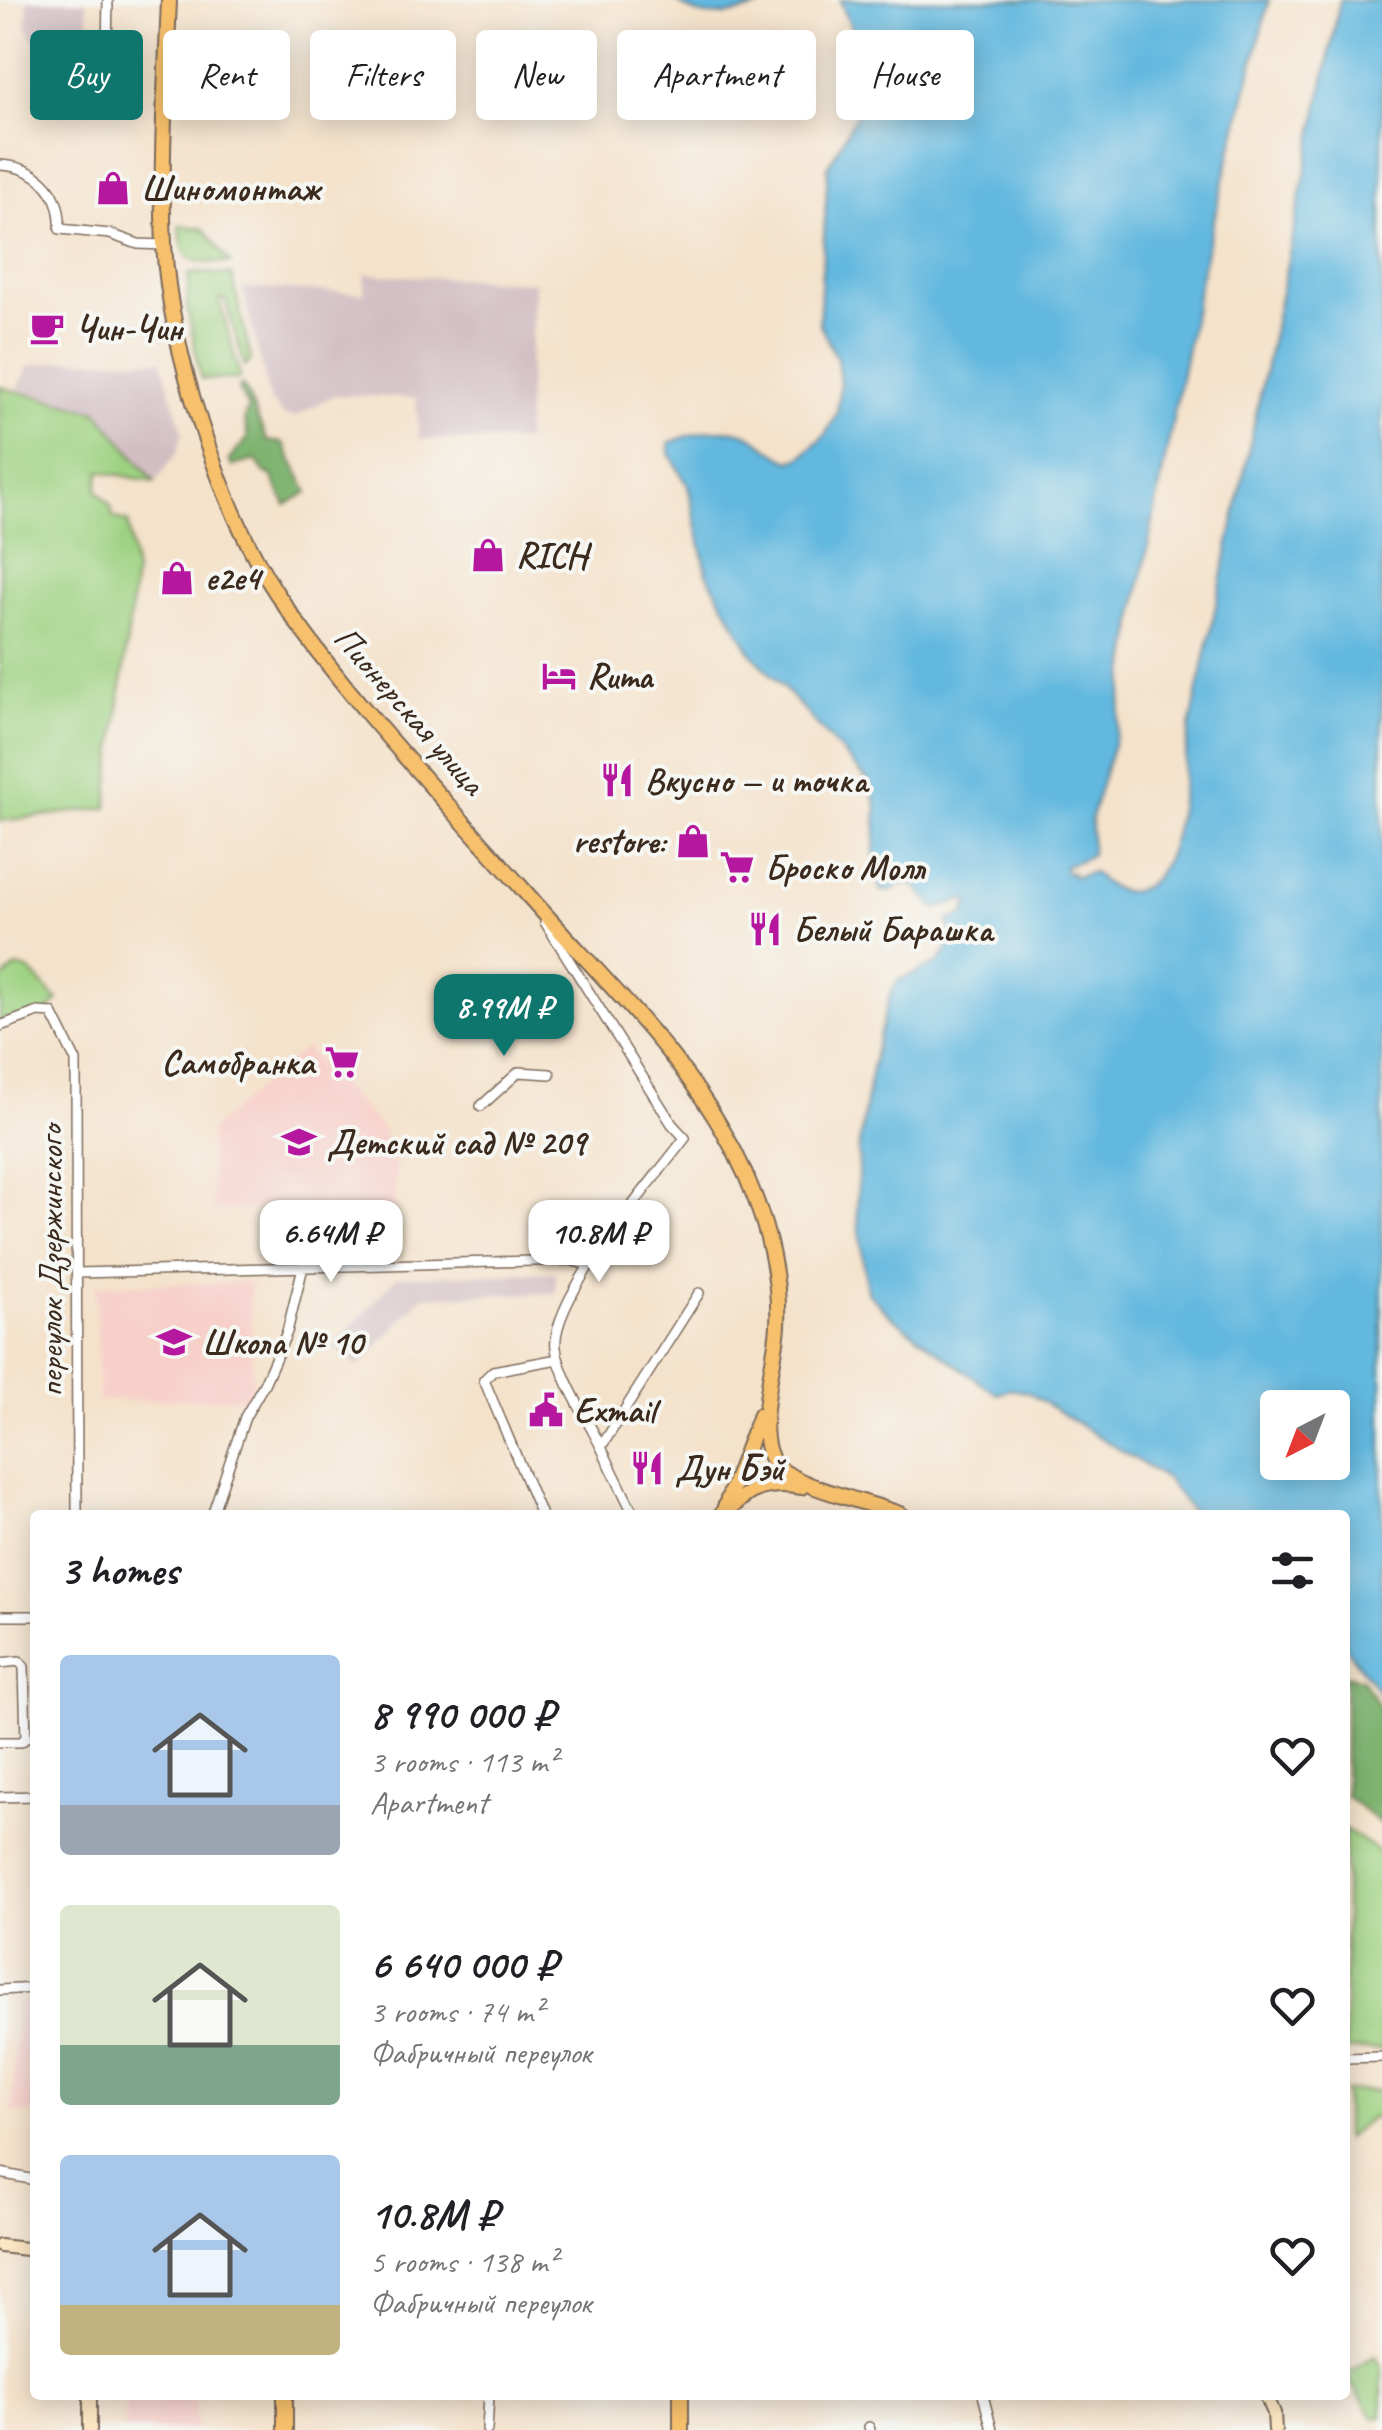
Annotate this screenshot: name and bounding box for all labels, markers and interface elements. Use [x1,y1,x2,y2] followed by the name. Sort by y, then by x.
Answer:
[30,30,143,120] chip: Buy
[163,30,290,120] chip: Rent
[310,30,456,120] chip: Filters
[476,30,597,120] chip: New
[617,30,816,120] chip: Apartment
[836,30,974,120] chip: House
[141,166,323,211] place label: Шиномонтаж
[94,169,132,207] shop icon: Шиномонтаж
[75,306,185,351] place label: Чин-Чин
[28,309,66,347] cafe icon: Чин-Чин
[516,533,592,578] place label: RICH
[469,536,507,574] shop icon: RICH
[205,556,264,601] place label: е2е4
[158,559,196,597] shop icon: е2е4
[324,617,497,806] street label: Пионерская улица
[587,654,655,699] place label: Ruma
[540,657,578,695] hotel icon: Ruma
[645,758,870,803] place label: Вкусно — и точка
[598,761,636,799] restaurant icon: Вкусно — и точка
[573,819,668,864] place label: restore:
[674,822,712,860] shop icon: restore:
[765,845,927,890] place label: Броско Молл
[718,848,756,886] supermarket icon: Броско Молл
[793,907,995,952] place label: Белый Барашка
[746,910,784,948] restaurant icon: Белый Барашка
[412,974,596,1059] pin: 8.99M ₽
[456,986,552,1027] text: 8.99M ₽
[162,1040,317,1085] place label: Самобранка
[323,1043,361,1081] supermarket icon: Самобранка
[327,1120,589,1165] place label: Детский сад № 209
[28,1121,73,1397] street label: переулок Дзержинского
[280,1123,318,1161] school or university icon: Детский сад № 209
[239,1200,423,1285] pin: 6.64M ₽
[507,1200,691,1285] pin: 10.8M ₽
[282,1212,380,1253] text: 6.64M ₽
[550,1212,648,1253] text: 10.8M ₽
[202,1320,366,1365] place label: Школа № 10
[155,1323,193,1361] school or university icon: Школа № 10
[574,1388,662,1433] place label: Exmail
[1260,1390,1350,1480] north arrow
[1260,1390,1350,1480] map controls
[527,1391,565,1429] public building icon: Exmail
[675,1446,786,1491] place label: Дун Бэй
[628,1449,666,1487] restaurant icon: Дун Бэй
[1265,1543,1320,1598] icon: filters
[60,1544,179,1597] text: 3 homes
[370,1688,554,1741] text: 8 990 000 ₽
[140,1695,260,1815] icon: home
[1265,1728,1320,1783] icon: heart
[370,1741,557,1782] text: 3 rooms · 113 m²
[370,1782,488,1823] text: Apartment
[370,1938,556,1991] text: 6 640 000 ₽
[140,1945,260,2065] icon: home
[1265,1978,1320,2033] icon: heart
[370,1991,543,2032] text: 3 rooms · 74 m²
[370,2032,591,2073] text: Фабричный переулок
[370,2188,498,2241] text: 10.8M ₽
[140,2195,260,2315] icon: home
[1265,2228,1320,2283] icon: heart
[370,2241,557,2282] text: 5 rooms · 138 m²
[370,2282,591,2323] text: Фабричный переулок

